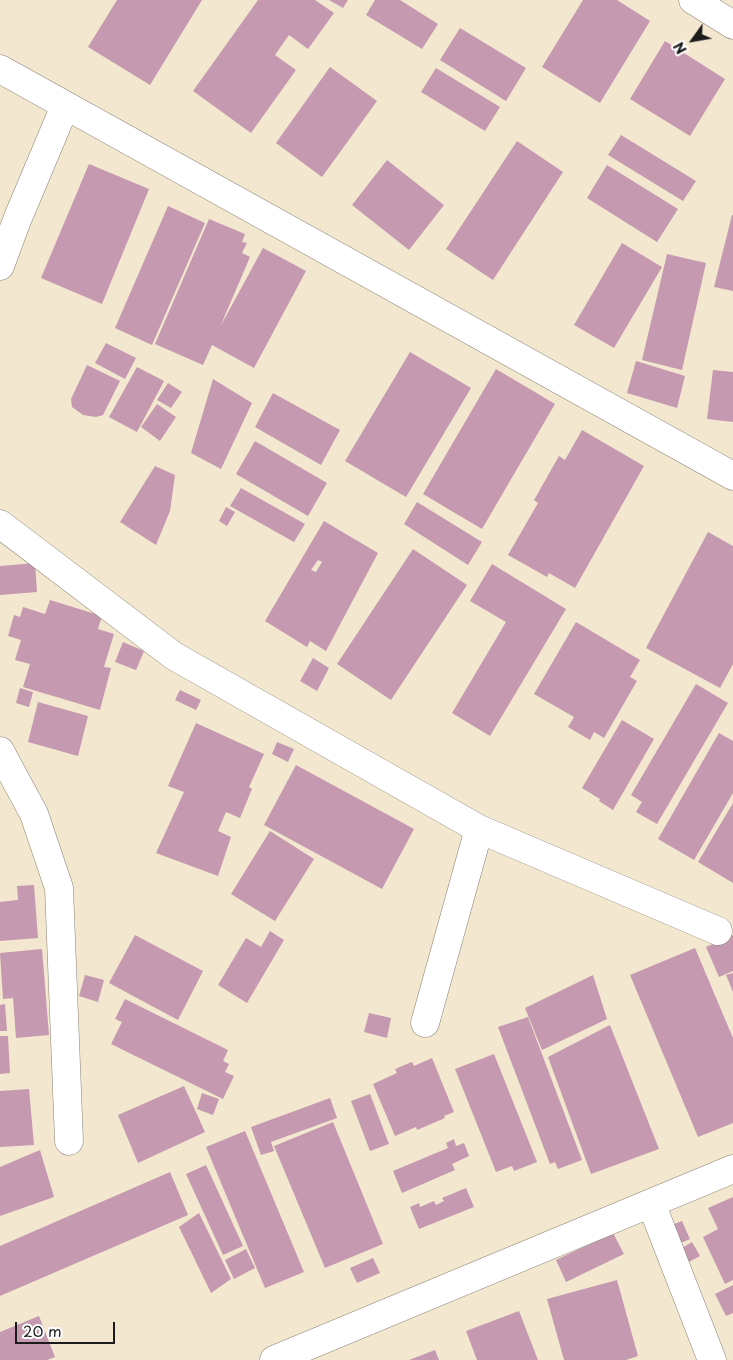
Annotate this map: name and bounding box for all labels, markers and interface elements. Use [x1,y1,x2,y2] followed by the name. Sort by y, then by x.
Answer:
[668,15,718,65] north arrow
[668,38,692,58] text: N
[18,1312,118,1344] scale bar
[23,1319,62,1342] text: 20 m

